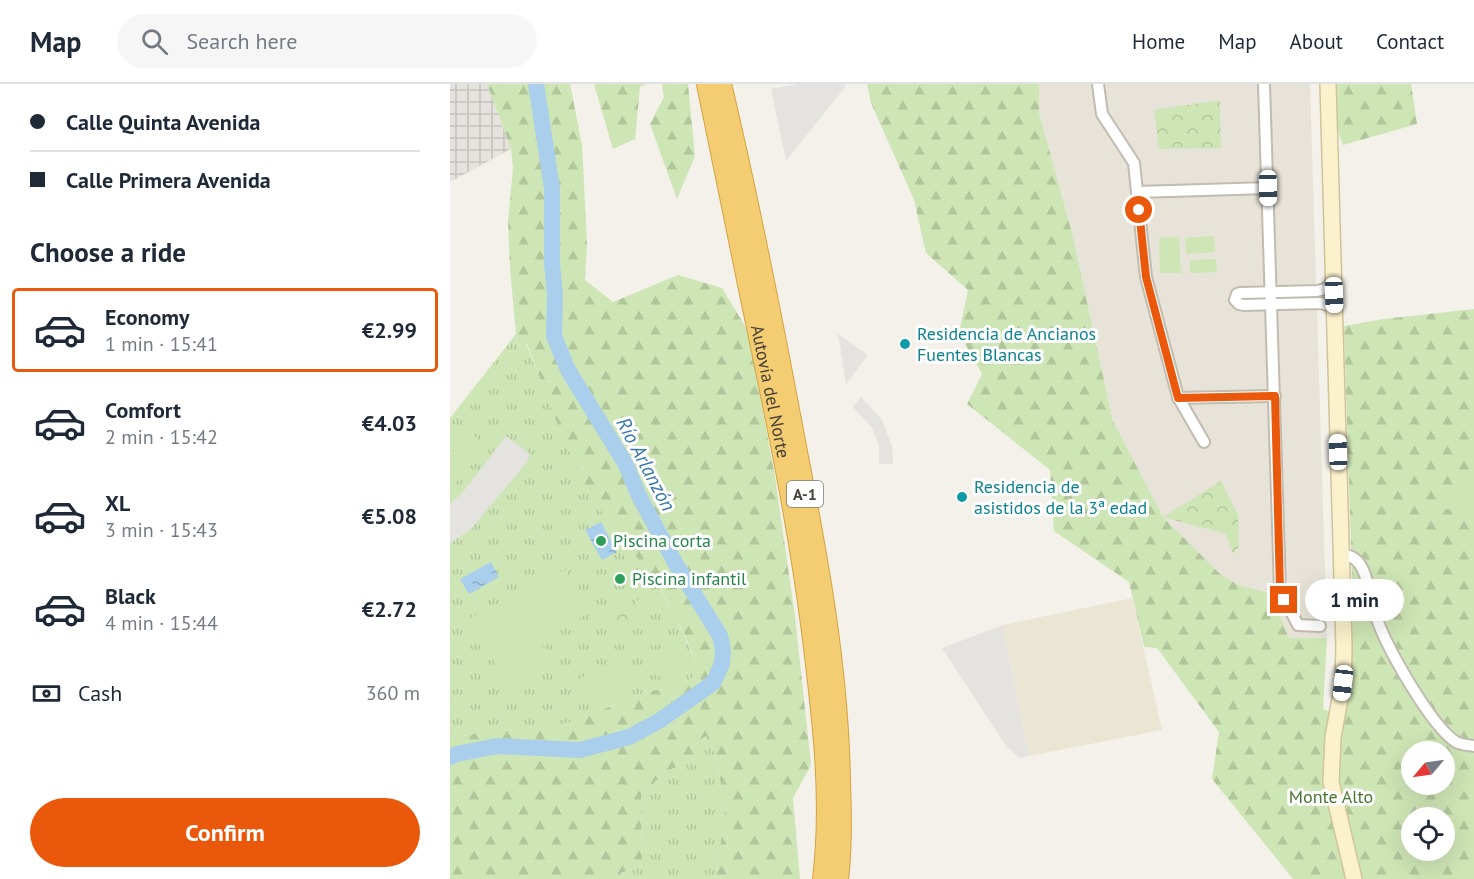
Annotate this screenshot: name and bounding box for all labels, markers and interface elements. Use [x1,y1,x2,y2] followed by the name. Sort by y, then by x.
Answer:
[117,14,537,68] search box
[30,23,81,60] text: Map
[138,25,171,58] icon: search
[186,27,297,55] text: Search here
[1132,28,1185,55] text: Home
[1218,28,1257,55] text: Map
[1290,28,1343,55] text: About
[1376,28,1444,55] text: Contact
[66,108,260,136] text: Calle Quinta Avenida
[66,166,271,194] text: Calle Primera Avenida
[1259,170,1277,206] car
[1125,196,1152,223] route start
[30,235,186,269] text: Choose a ride
[1324,277,1344,313] car
[33,303,87,357] icon: car
[105,303,189,331] text: Economy
[362,316,417,344] text: €2.99
[917,322,1096,366] place label: Residencia de Ancianos Fuentes Blancas
[746,323,795,460] street label: Autovía del Norte
[105,331,218,357] text: 1 min · 15:41
[898,337,912,351] marker: Residencia de Ancianos Fuentes Blancas
[33,396,87,450] icon: car
[105,396,181,424] text: Comfort
[362,409,417,437] text: €4.03
[610,413,682,515] water label: Río Arlanzón
[105,424,218,450] text: 2 min · 15:42
[1328,434,1348,470] car
[974,475,1147,519] place label: Residencia de asistidos de la 3ª edad
[787,481,823,507] road number: A-1
[33,489,87,543] icon: car
[105,489,130,517] text: XL
[955,490,969,504] marker: Residencia de asistidos de la 3ª edad
[362,502,417,530] text: €5.08
[105,517,218,543] text: 3 min · 15:43
[613,529,711,552] place label: Piscina corta
[594,534,608,548] marker: Piscina corta
[632,567,747,590] place label: Piscina infantil
[613,572,627,586] marker: Piscina infantil
[1305,579,1404,621] callout: 1 min
[33,582,87,636] icon: car
[105,582,156,610] text: Black
[1270,586,1297,613] route end
[1330,587,1379,613] text: 1 min
[362,595,417,623] text: €2.72
[105,610,218,636] text: 4 min · 15:44
[1332,664,1354,702] car
[30,677,63,710] icon: cash
[78,679,122,707] text: Cash
[366,680,420,706] text: 360 m
[1401,741,1455,795] north arrow
[1401,741,1455,861] map controls
[1289,785,1373,808] park label: Monte Alto
[30,798,420,867] button: Confirm
[1401,807,1455,861] button: locate

